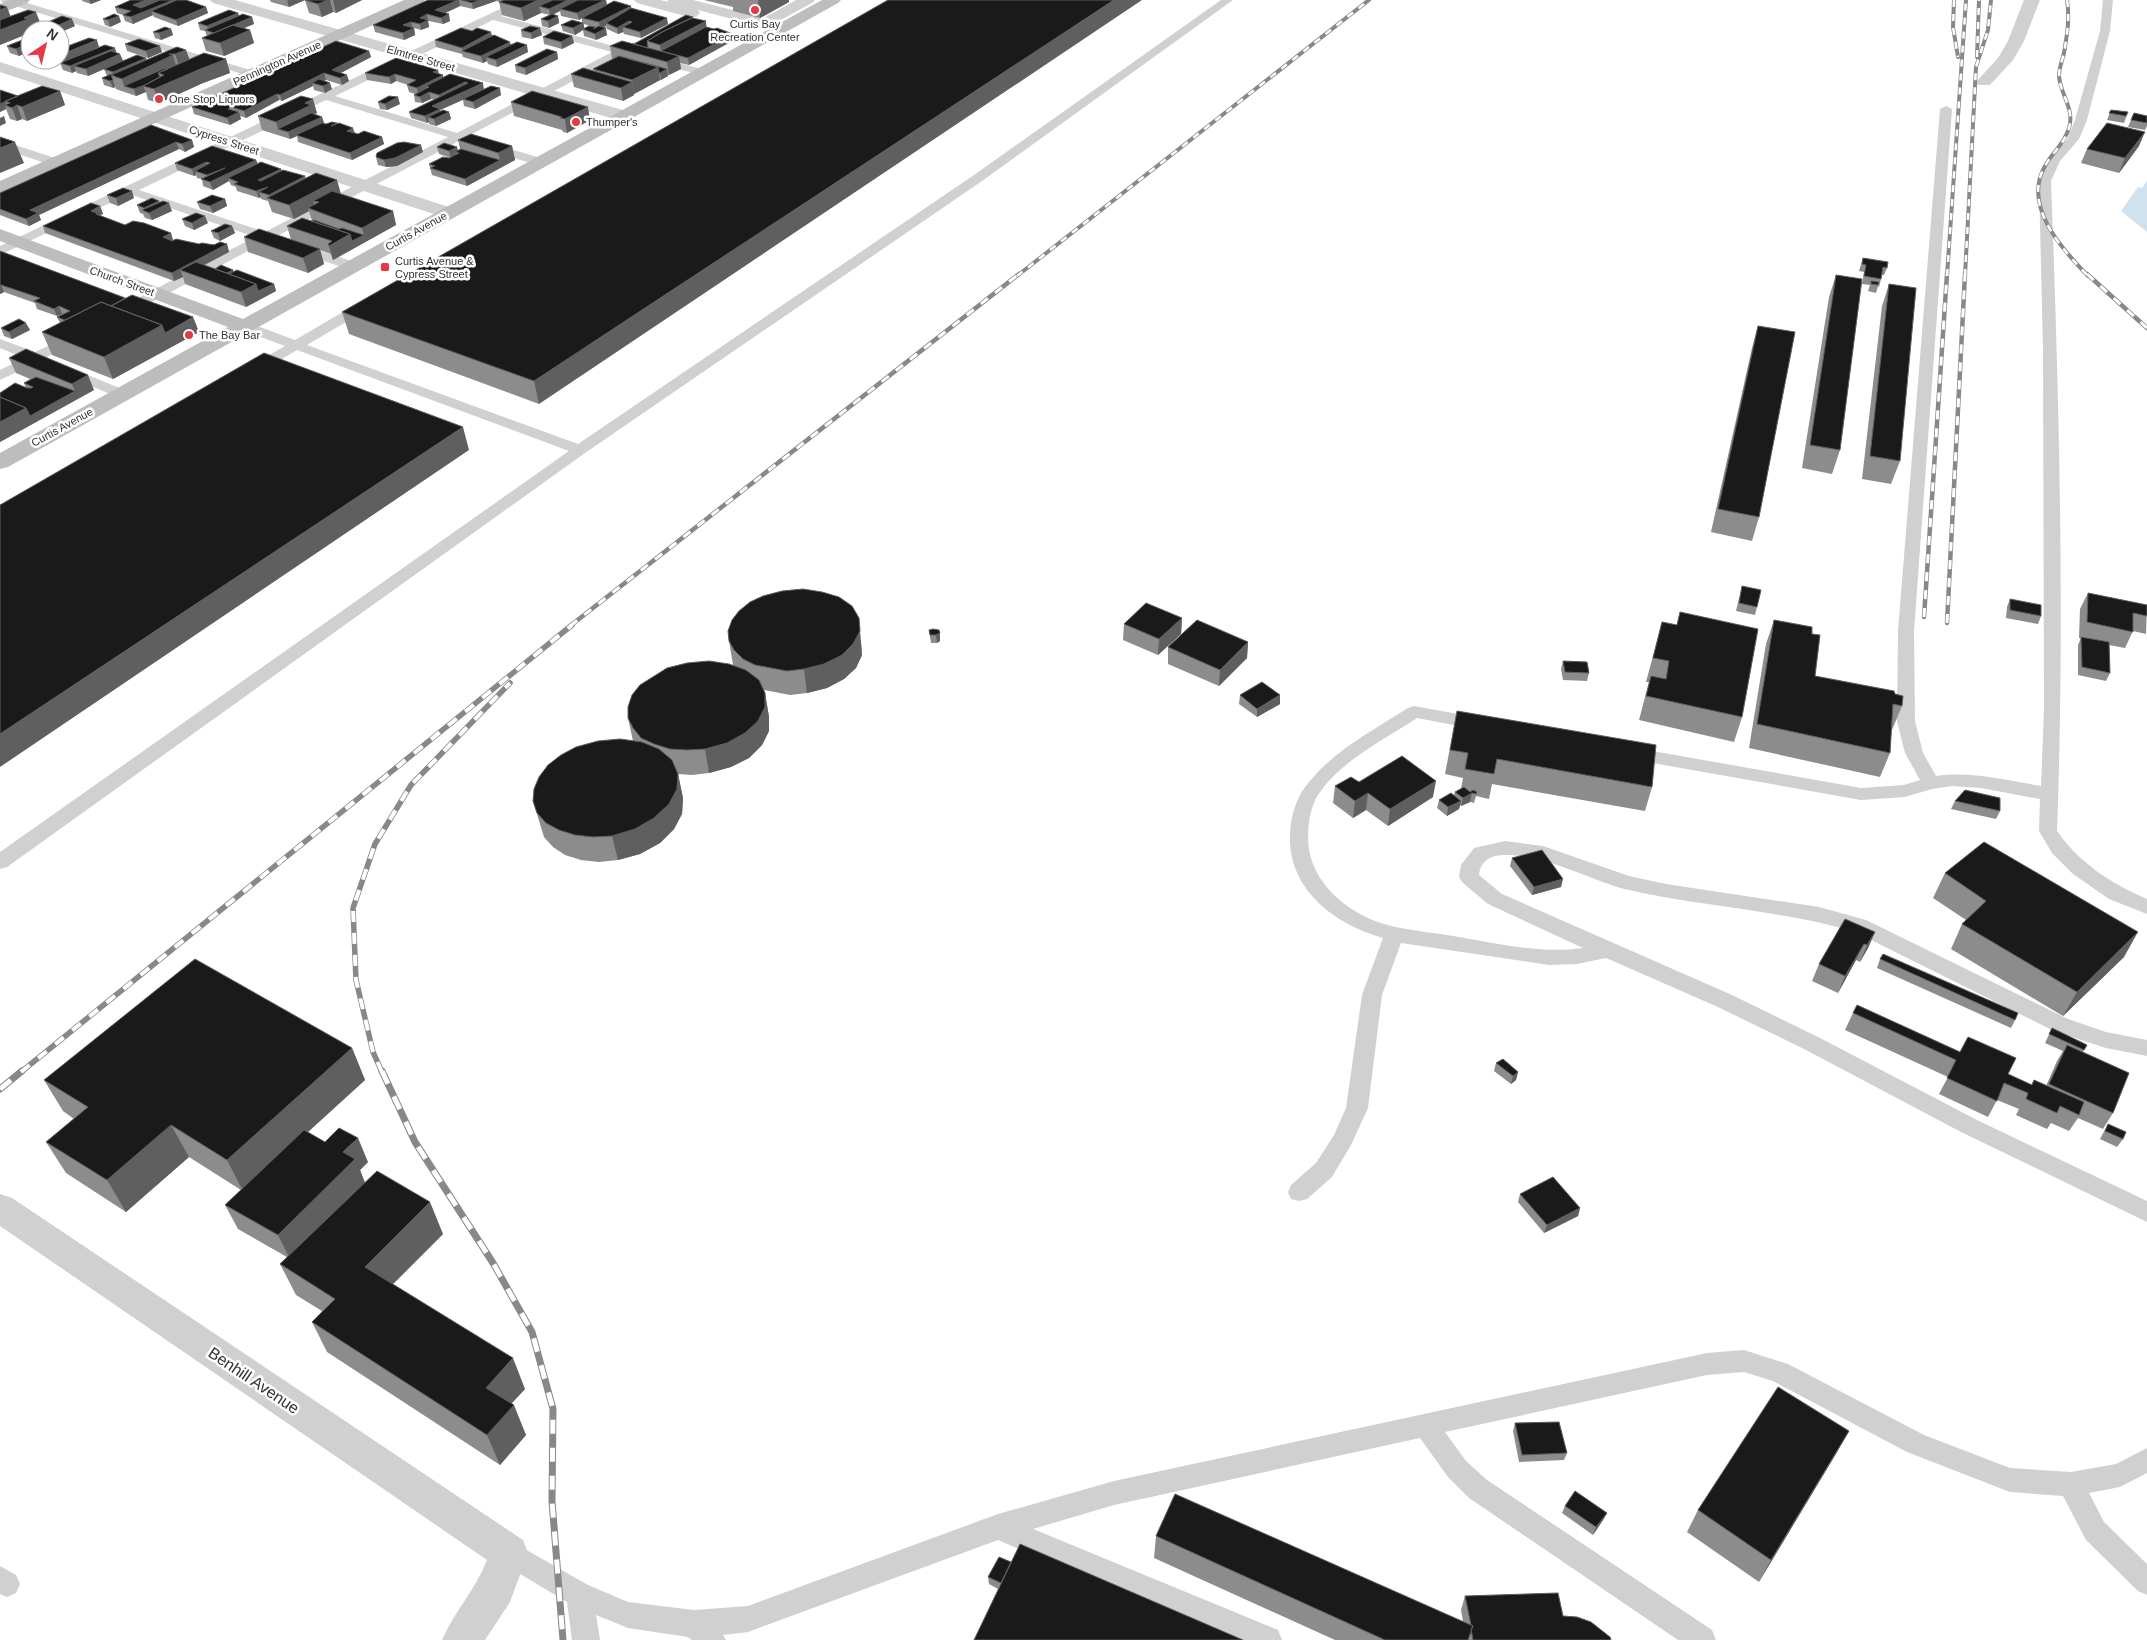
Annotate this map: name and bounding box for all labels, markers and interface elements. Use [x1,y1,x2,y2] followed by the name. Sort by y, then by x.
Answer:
[749,4,761,16] marker: Curtis Bay Recreation Center
[710,18,800,43] place label: Curtis Bay Recreation Center
[20,20,70,70] north arrow
[44,25,61,44] text: N
[231,38,323,88] street label: Pennington Avenue
[386,43,456,73] street label: Elmtree Street
[153,93,165,105] marker: One Stop Liquors
[169,93,255,105] place label: One Stop Liquors
[570,116,582,128] marker: Thumper's
[586,116,638,128] place label: Thumper's
[188,123,260,157] street label: Cypress Street
[383,209,449,253] street label: Curtis Avenue
[395,255,474,280] place label: Curtis Avenue & Cypress Street
[379,261,391,273] marker: Curtis Avenue & Cypress Street
[88,264,156,298] street label: Church Street
[183,329,195,341] marker: The Bay Bar
[199,329,260,341] place label: The Bay Bar
[29,405,95,449] street label: Curtis Avenue
[205,1344,302,1417] street label: Benhill Avenue

